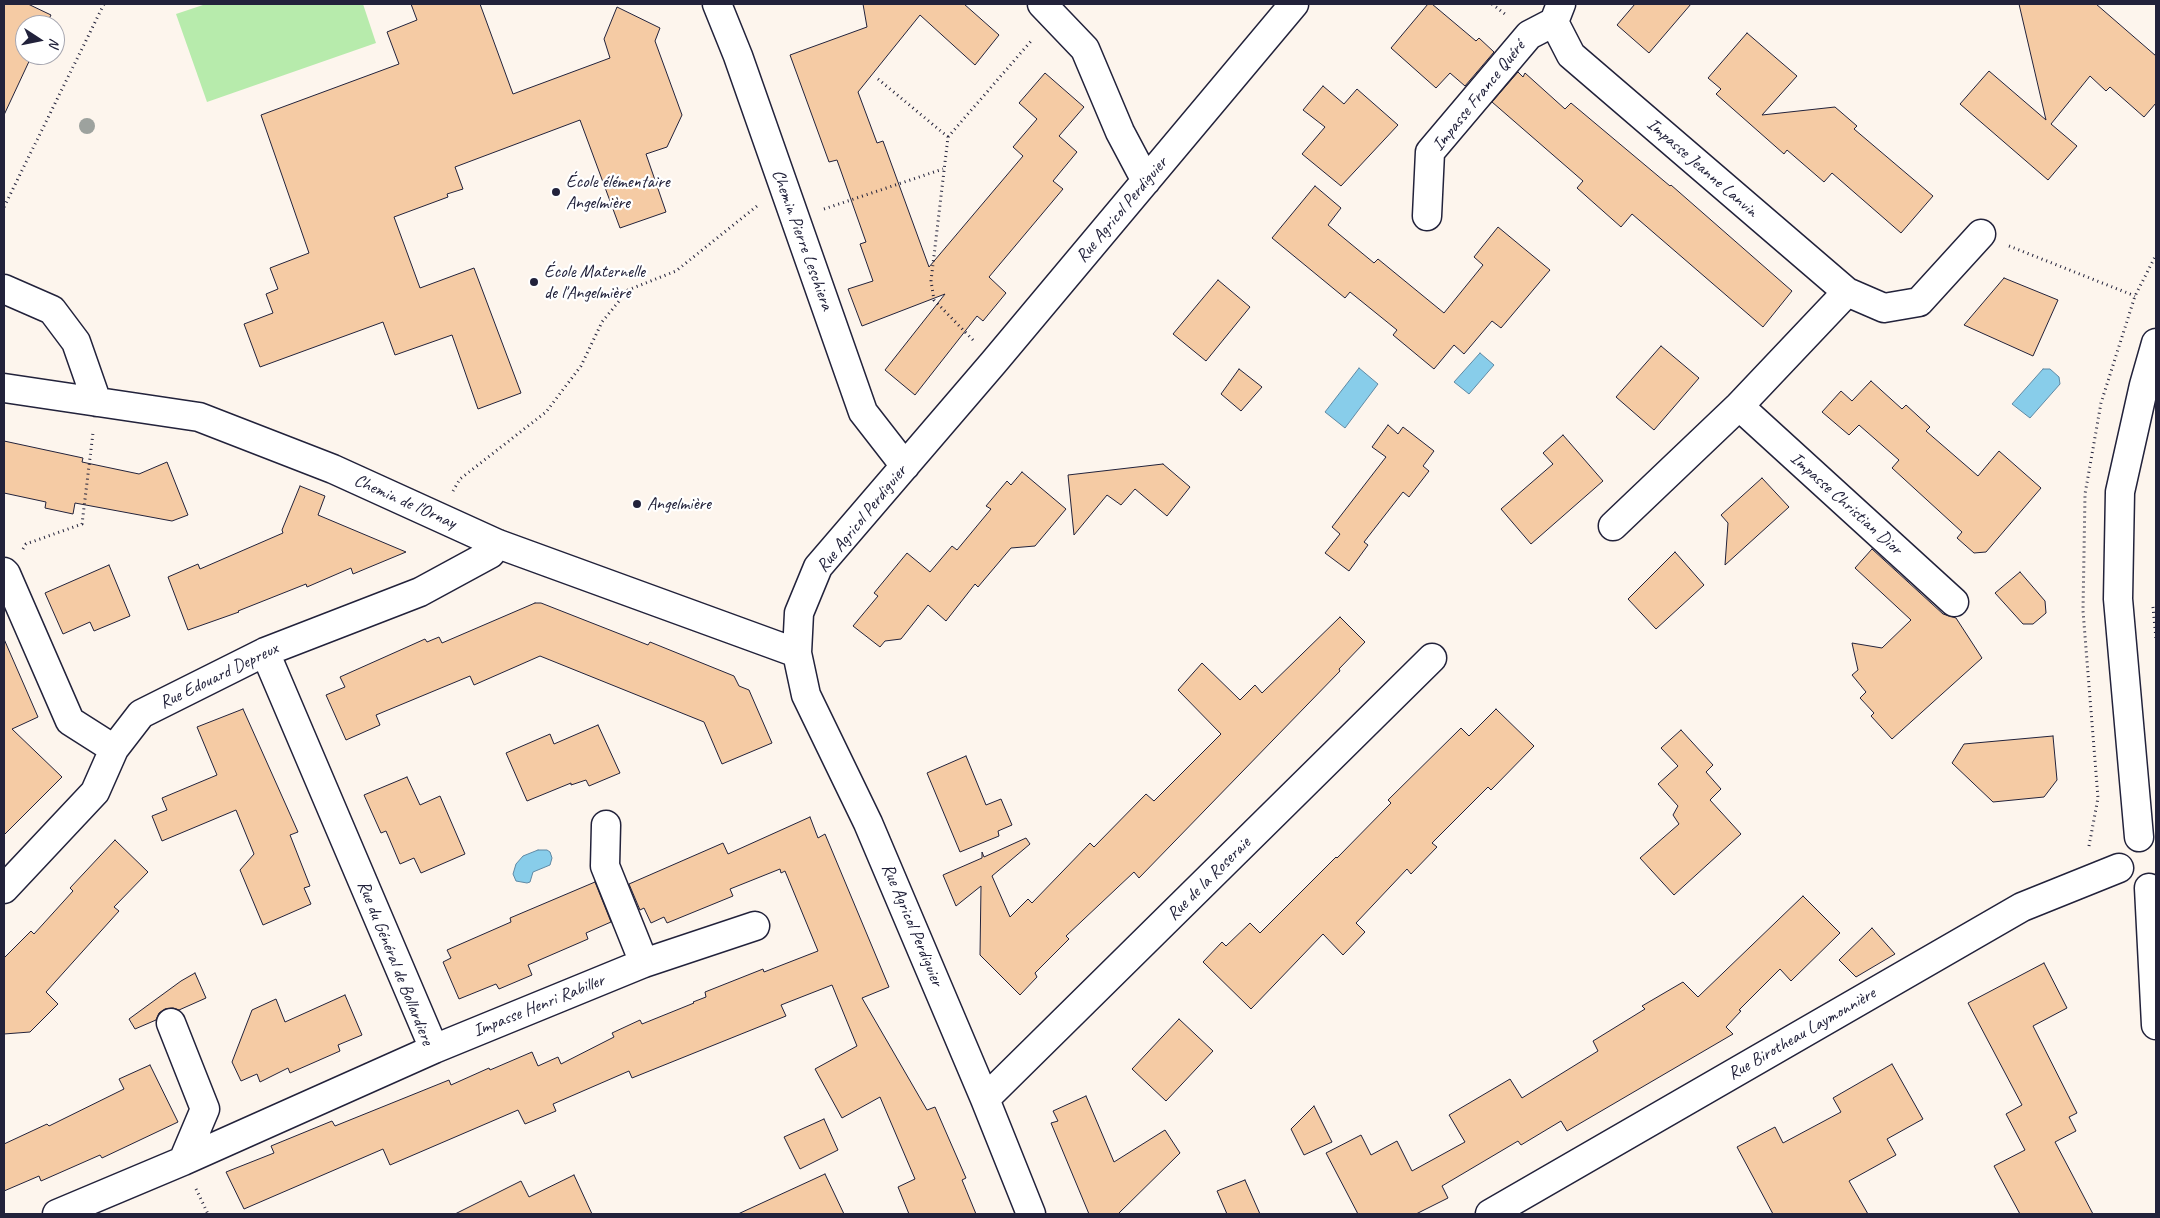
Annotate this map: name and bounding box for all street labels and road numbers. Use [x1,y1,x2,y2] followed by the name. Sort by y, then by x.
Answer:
[1428,37,1530,155] street label: Impasse France Quéré
[1642,114,1762,222] street label: Impasse Jeanne Lanvin
[1072,153,1172,267] street label: Rue Agricol Perdiguier
[767,167,837,313] street label: Chemin Pierre Leschiera
[1786,448,1906,560] street label: Impasse Christian Dior
[812,461,912,577] street label: Rue Agricol Perdiguier
[351,470,459,534] street label: Chemin de l'Ornay
[156,638,282,714] street label: Rue Edouard Depreux
[1163,833,1255,925] street label: Rue de la Roseraie
[876,860,948,990] street label: Rue Agricol Perdiguier
[352,878,438,1048] street label: Rue du Général de Bollardiere
[470,970,608,1042] street label: Impasse Henri Rabiller
[1724,983,1880,1085] street label: Rue Birotheau Laymonnière

